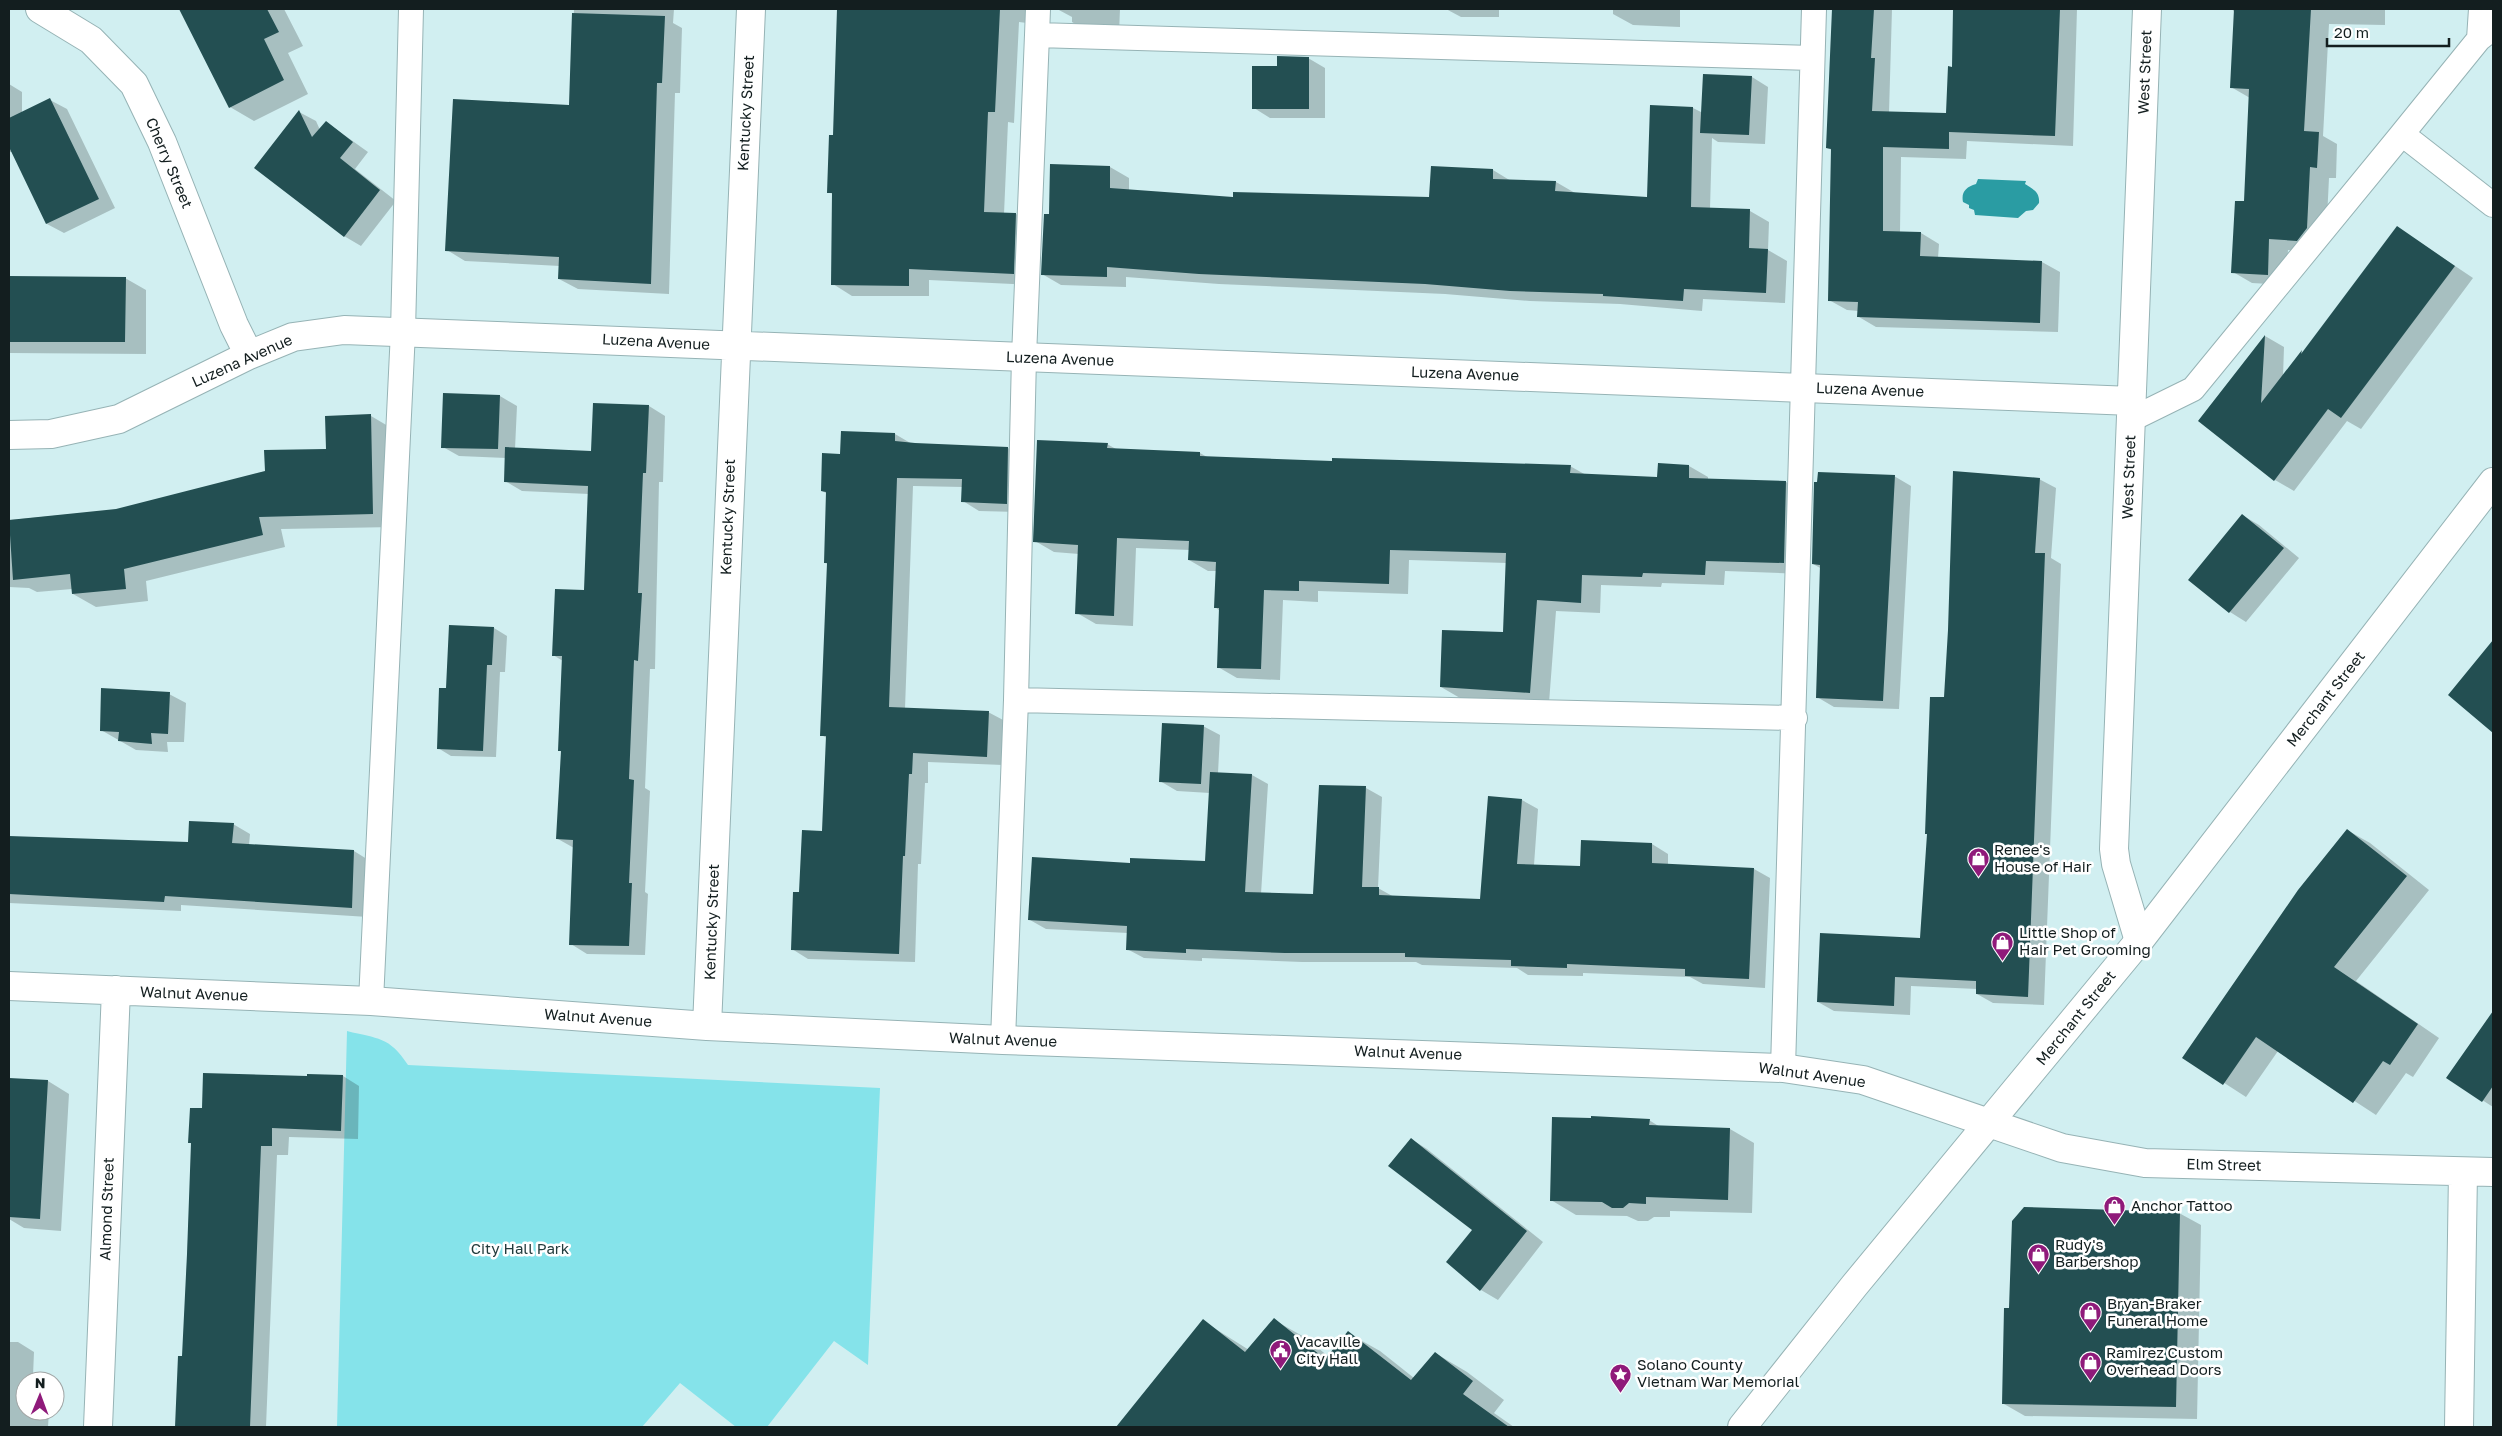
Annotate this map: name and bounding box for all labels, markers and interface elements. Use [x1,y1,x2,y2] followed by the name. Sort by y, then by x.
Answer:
[2327,15,2450,47] scale bar
[2334,23,2369,41] text: 20 m
[2134,29,2154,115] street label: West Street
[733,54,757,171] street label: Kentucky Street
[143,115,197,211] street label: Cherry Street
[602,329,711,353] street label: Luzena Avenue
[189,330,295,390] street label: Luzena Avenue
[1006,347,1115,369] street label: Luzena Avenue
[1411,362,1520,384] street label: Luzena Avenue
[1816,378,1925,400] street label: Luzena Avenue
[2118,434,2138,520] street label: West Street
[716,459,738,575] street label: Kentucky Street
[2282,647,2368,750] street label: Merchant Street
[1994,840,2092,875] place label: Renee's House of Hair
[1966,847,1990,878] shop icon: Renee's House of Hair
[700,864,722,980] street label: Kentucky Street
[2019,923,2151,958] place label: Little Shop of Hair Pet Grooming
[1991,930,2015,961] shop icon: Little Shop of Hair Pet Grooming
[2032,966,2119,1068] street label: Merchant Street
[140,982,249,1004] street label: Walnut Avenue
[544,1004,653,1030] street label: Walnut Avenue
[949,1028,1058,1050] street label: Walnut Avenue
[1354,1041,1463,1063] street label: Walnut Avenue
[1757,1058,1867,1090] street label: Walnut Avenue
[2186,1154,2262,1174] street label: Elm Street
[95,1157,117,1261] street label: Almond Street
[2103,1194,2127,1225] shop icon: Anchor Tattoo
[2131,1196,2232,1214] place label: Anchor Tattoo
[2055,1235,2139,1270] place label: Rudy's Barbershop
[471,1239,570,1257] park label: City Hall Park
[2027,1242,2051,1273] shop icon: Rudy's Barbershop
[2107,1294,2208,1329] place label: Bryan-Braker Funeral Home
[2079,1301,2103,1332] shop icon: Bryan-Braker Funeral Home
[1296,1332,1361,1367] place label: Vacaville City Hall
[1268,1339,1292,1370] public building icon: Vacaville City Hall
[2106,1343,2223,1378] place label: Ramirez Custom Overhead Doors
[2078,1350,2102,1381] shop icon: Ramirez Custom Overhead Doors
[1637,1355,1800,1390] place label: Solano County Vietnam War Memorial
[1609,1362,1633,1393] place icon: Solano County Vietnam War Memorial
[15,1371,65,1421] north arrow
[35,1374,46,1391] text: N

